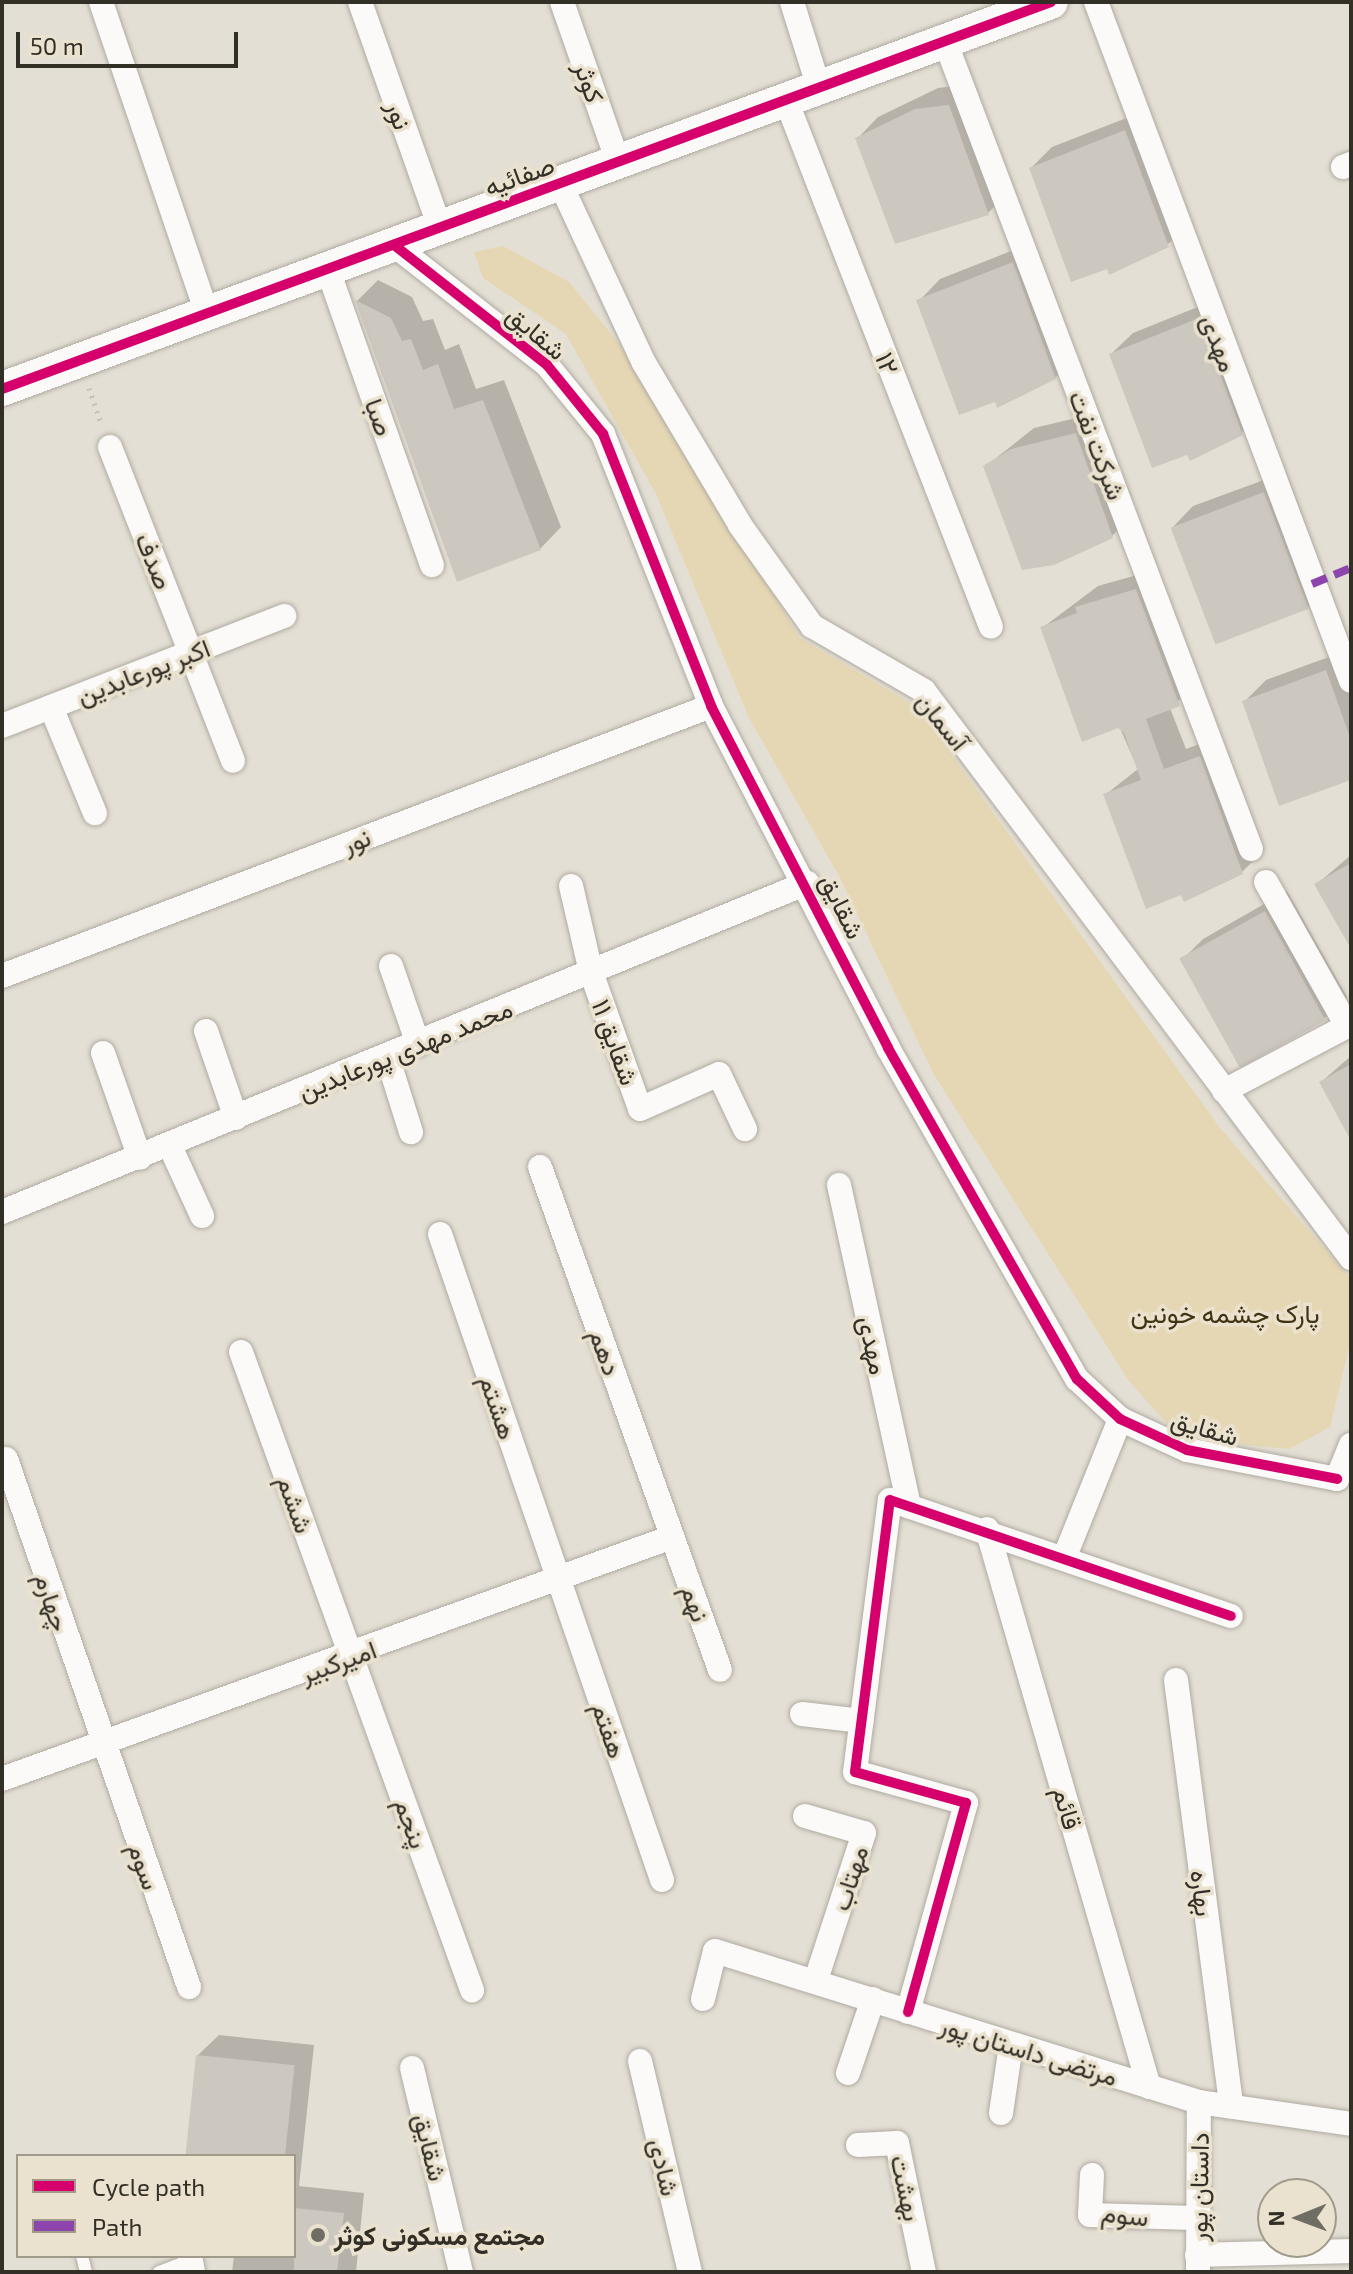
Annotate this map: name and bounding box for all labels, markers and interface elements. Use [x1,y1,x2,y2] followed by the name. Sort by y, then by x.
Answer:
[20,16,242,66] scale bar
[30,31,84,60] text: 50 m
[569,57,611,107] street label: کوثر
[381,97,419,133] street label: نور
[480,148,558,202] street label: صفائیه
[501,298,573,366] street label: شقایق
[1195,310,1245,376] street label: مهدی
[870,348,906,378] street label: ۱۲
[1063,386,1133,504] street label: شرکت نفت
[359,394,401,440] street label: صبا
[130,528,180,594] street label: صدف
[72,631,214,711] street label: اکبر پورعابدین
[910,686,976,756] street label: آسمان
[337,820,375,860] street label: نور
[814,868,872,944] street label: شقایق
[293,992,517,1106] street label: محمد مهدی پورعابدین
[586,995,646,1089] street label: شقایق ۱۱
[1131,1297,1319,1329] park label: پارک چشمه خونین
[853,1313,895,1377] street label: مهدی
[583,1325,629,1379] street label: دهم
[474,1371,524,1443] street label: هشتم
[1168,1403,1242,1451] street label: شقایق
[271,1471,321,1537] street label: ششم
[29,1569,77,1635] street label: چهارم
[675,1580,717,1626] street label: نهم
[296,1633,380,1689] street label: امیرکبیر
[586,1698,634,1762] street label: هفتم
[1047,1783,1089,1833] street label: قائم
[389,1794,435,1852] street label: پنجم
[122,1838,168,1894] street label: سوم
[824,1842,874,1914] street label: مهتاب
[1185,1868,1221,1918] street label: بهاره
[936,2008,1122,2092] street label: مرتضی داستان پور
[408,2110,454,2184] street label: شقایق
[1181,2132,1215,2242] street label: داستان پور
[643,2135,687,2199] street label: شادی
[885,2152,929,2224] street label: بهشت
[16,2154,296,2258] legend
[92,2172,205,2201] text: Cycle path
[1257,2178,1337,2258] north arrow
[1100,2196,1150,2232] street label: سوم
[1262,2210,1288,2227] text: N
[92,2212,142,2241] text: Path
[334,2219,545,2251] place label: مجتمع مسکونی کوثر
[309,2226,327,2244] marker: مجتمع مسکونی کوثر

